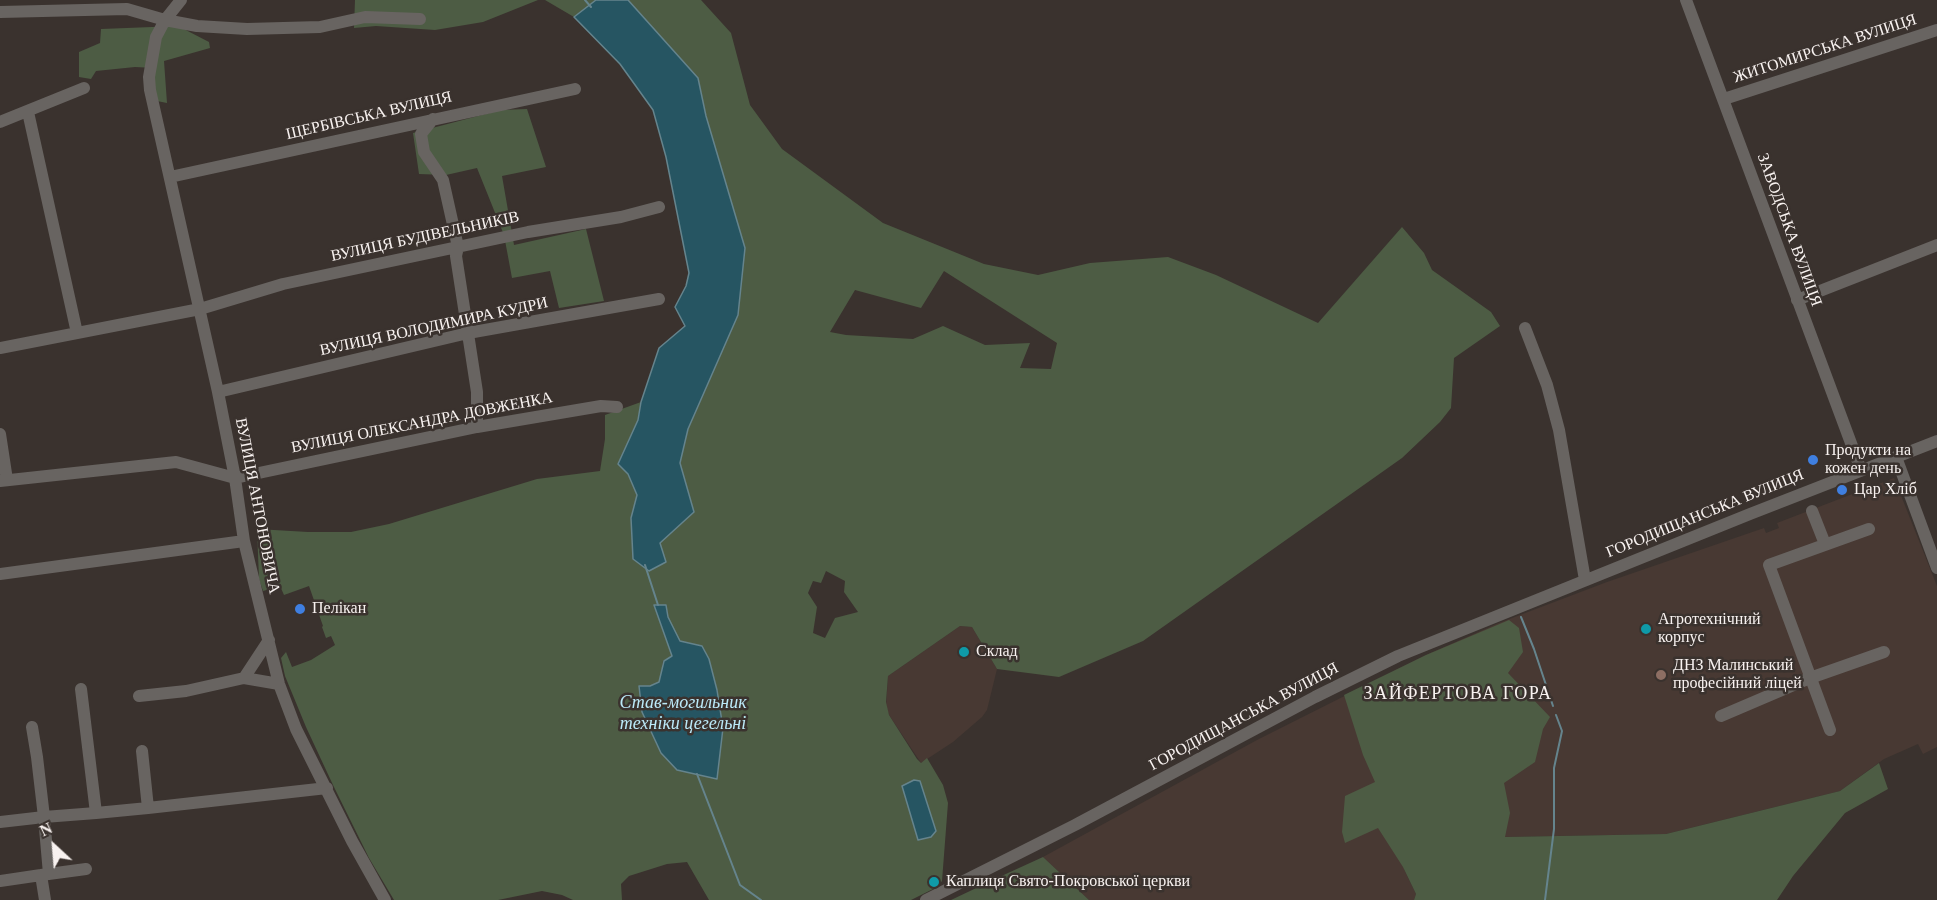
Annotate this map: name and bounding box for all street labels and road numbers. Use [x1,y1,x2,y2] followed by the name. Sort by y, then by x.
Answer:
[1731,10,1919,88] street label: ЖИТОМИРСЬКА ВУЛИЦЯ
[284,88,454,144] street label: ЩЕРБІВСЬКА ВУЛИЦЯ
[1752,151,1826,309] street label: ЗАВОДСЬКА ВУЛИЦЯ
[329,208,521,266] street label: ВУЛИЦЯ БУДІВЕЛЬНИКІВ
[318,293,550,361] street label: ВУЛИЦЯ ВОЛОДИМИРА КУДРИ
[290,388,554,458] street label: ВУЛИЦЯ ОЛЕКСАНДРА ДОВЖЕНКА
[230,416,284,596] street label: ВУЛИЦЯ АНТОНОВИЧА
[1603,465,1807,563] street label: ГОРОДИЩАНСЬКА ВУЛИЦЯ
[1146,659,1342,775] street label: ГОРОДИЩАНСЬКА ВУЛИЦЯ

